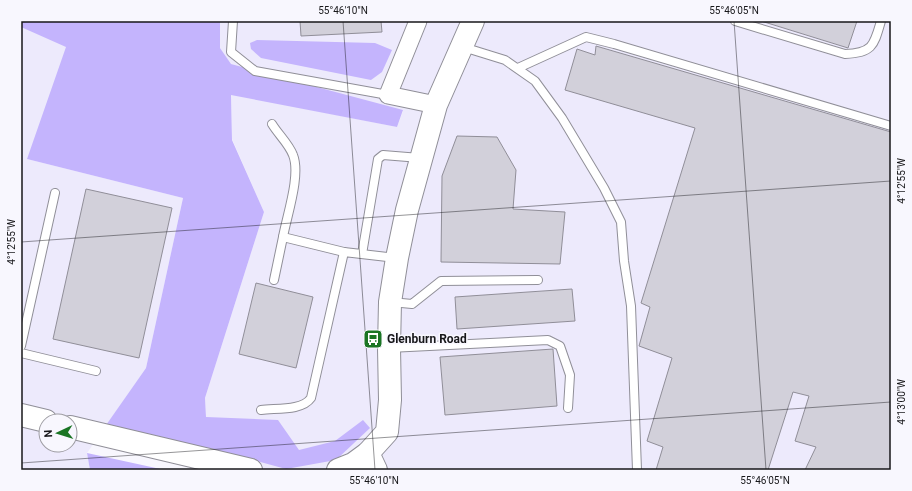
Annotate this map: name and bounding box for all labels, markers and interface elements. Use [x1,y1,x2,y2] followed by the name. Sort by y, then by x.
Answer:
[318,5,368,16] text: 55°46'10"N
[709,5,759,16] text: 55°46'05"N
[896,158,907,204] text: 4°12'55"W
[6,219,17,265] text: 4°12'55"W
[362,328,384,350] bus stop icon: Glenburn Road
[387,332,467,346] place label: Glenburn Road
[896,379,907,425] text: 4°13'00"W
[38,413,78,453] north arrow
[42,429,55,438] text: N
[349,475,399,486] text: 55°46'10"N
[740,475,790,486] text: 55°46'05"N

